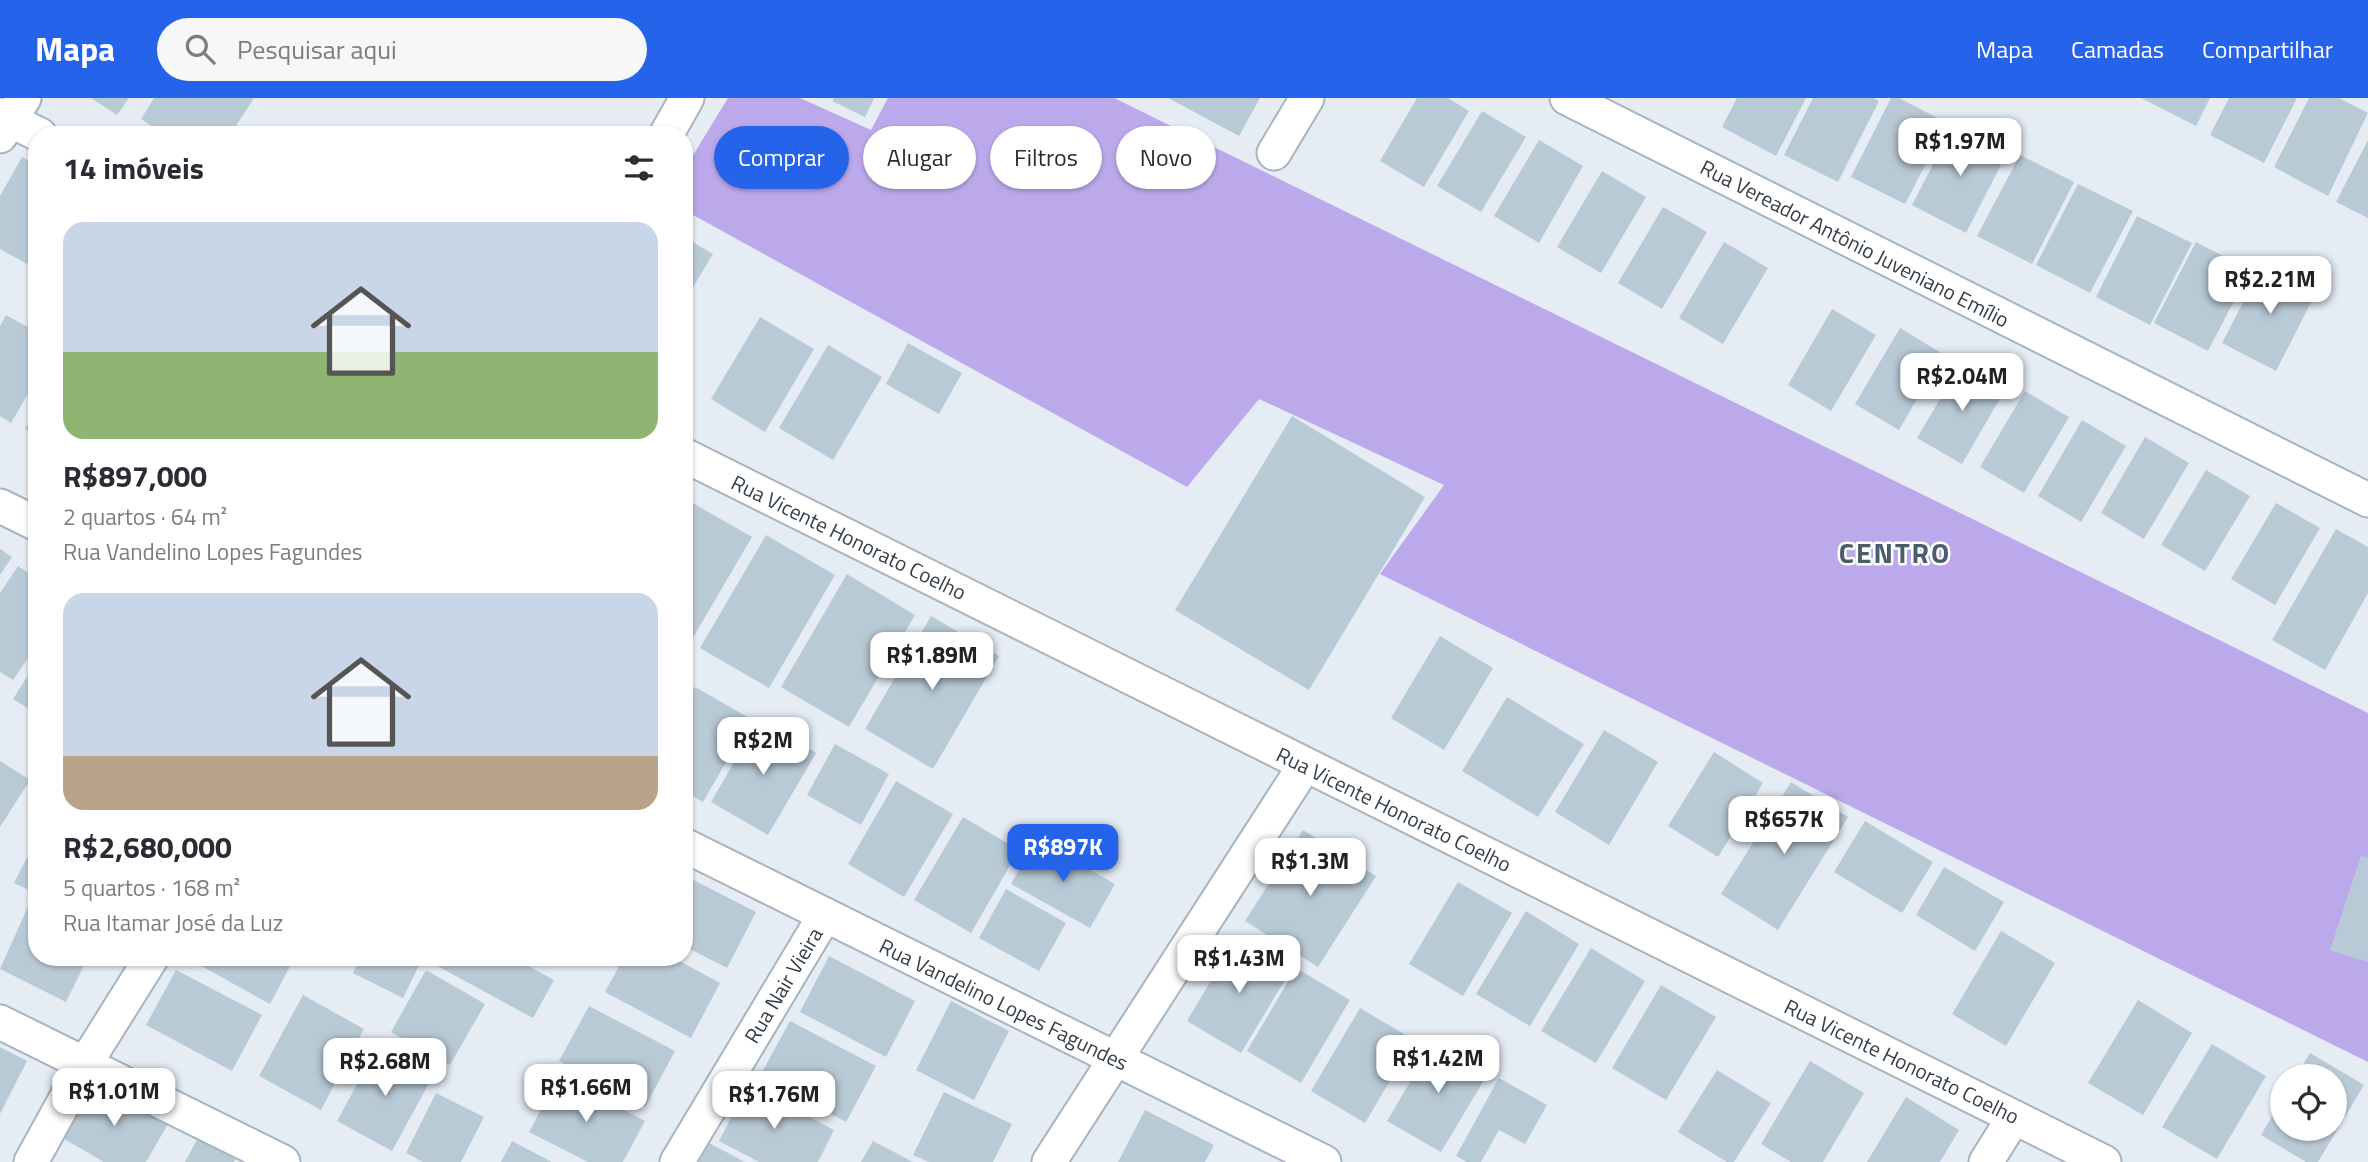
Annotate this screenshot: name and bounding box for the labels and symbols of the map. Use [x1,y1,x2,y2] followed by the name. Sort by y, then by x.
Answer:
[1895,118,2025,178] pin: R$1.97M
[1695,151,2015,335] street label: Rua Vereador Antônio Juveniano Emílio
[2205,256,2335,316] pin: R$2.21M
[1897,354,2027,413] pin: R$2.04M
[726,466,972,608] street label: Rua Vicente Honorato Coelho
[1839,531,1951,574] district label: CENTRO
[867,632,997,692] pin: R$1.89M
[722,718,804,777] pin: R$2M
[1271,738,1517,880] street label: Rua Vicente Honorato Coelho
[1727,796,1841,856] pin: R$657K
[1006,824,1120,884] pin: R$897K
[1253,838,1367,898] pin: R$1.3M
[736,921,830,1049] street label: Rua Nair Vieira
[874,930,1134,1078] street label: Rua Vandelino Lopes Fagundes
[1174,936,1304,995] pin: R$1.43M
[1779,990,2025,1132] street label: Rua Vicente Honorato Coelho
[1373,1035,1503,1095] pin: R$1.42M
[320,1038,450,1098] pin: R$2.68M
[521,1065,651,1124] pin: R$1.66M
[49,1068,179,1128] pin: R$1.01M
[709,1072,839,1131] pin: R$1.76M

